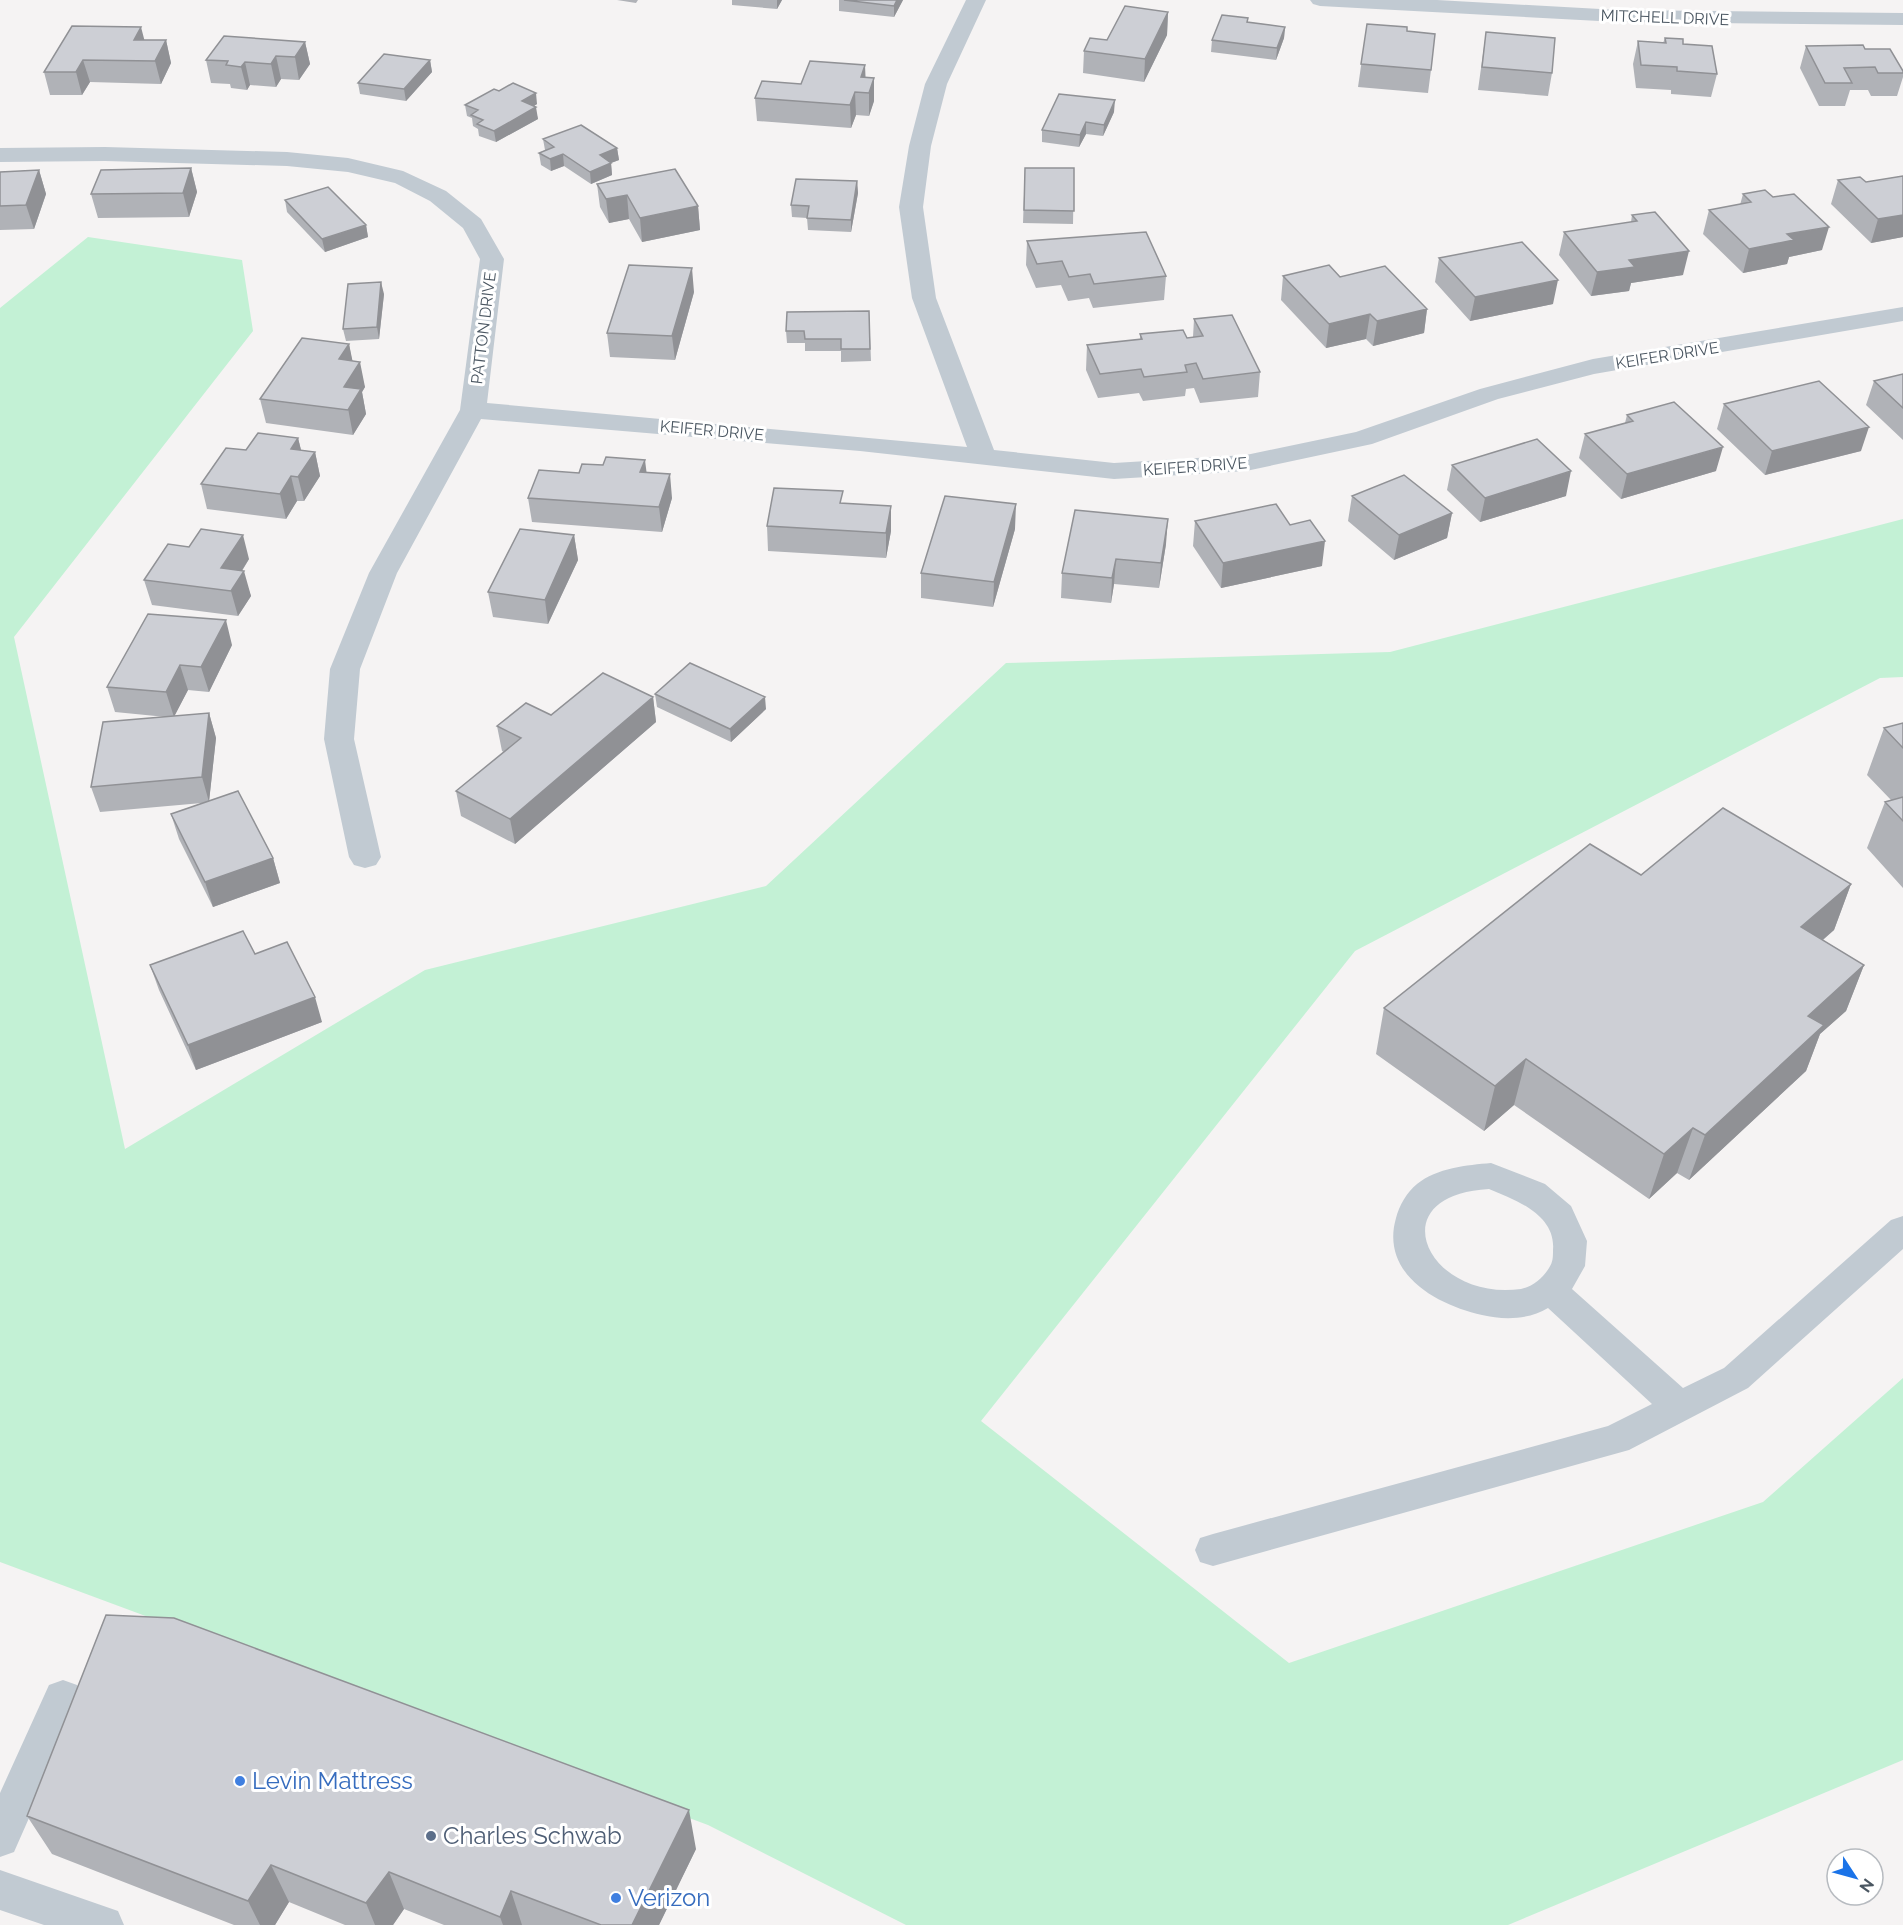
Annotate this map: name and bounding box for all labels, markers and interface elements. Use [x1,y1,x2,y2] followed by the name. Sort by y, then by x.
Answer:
[1600,6,1730,29] street label: MITCHELL DRIVE
[467,271,500,385] street label: PATTON DRIVE
[1614,338,1720,373] street label: KEIFER DRIVE
[659,416,765,445] street label: KEIFER DRIVE
[1142,453,1248,480] street label: KEIFER DRIVE
[252,1766,413,1795] place label: Levin Mattress
[233,1774,247,1788] marker: Levin Mattress
[443,1821,622,1850] place label: Charles Schwab
[424,1829,438,1843] marker: Charles Schwab
[1825,1847,1885,1907] north arrow
[1855,1875,1878,1896] text: N
[628,1883,710,1912] place label: Verizon
[609,1891,623,1905] marker: Verizon

